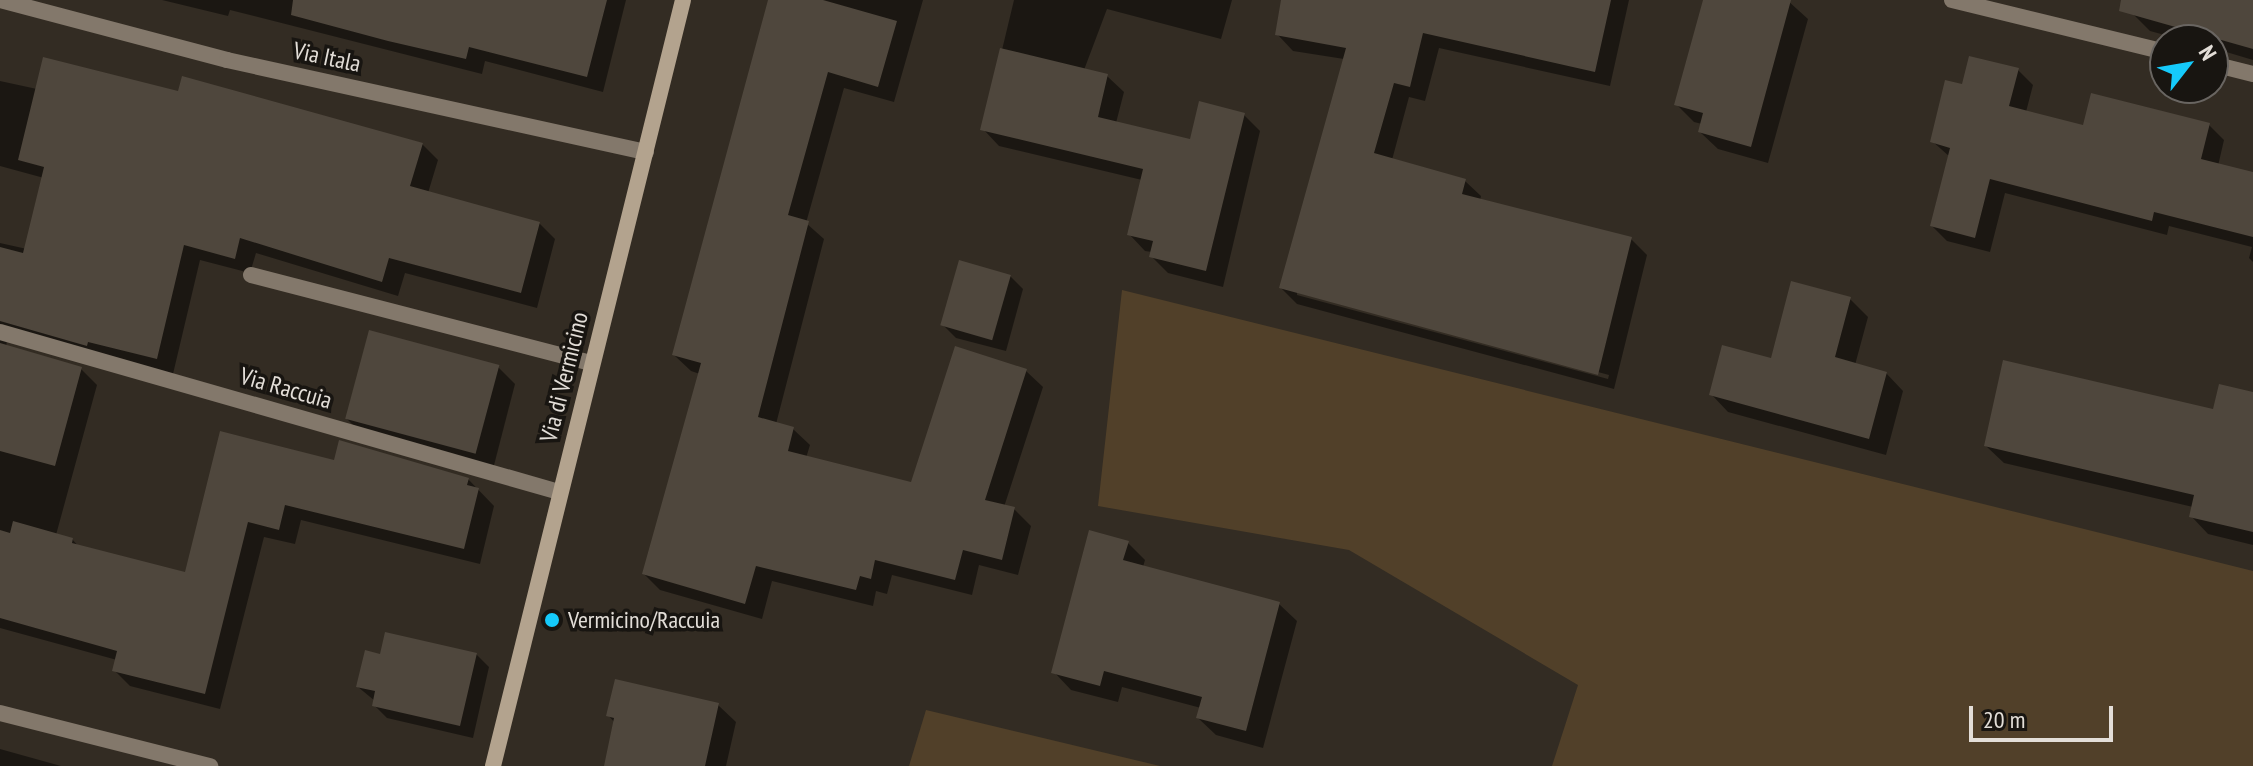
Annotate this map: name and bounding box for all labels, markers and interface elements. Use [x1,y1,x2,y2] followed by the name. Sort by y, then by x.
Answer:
[2149,24,2229,104] north arrow
[291,36,363,78] street label: Via Itala
[2193,40,2223,65] text: N
[534,309,594,445] street label: Via di Vermicino
[237,361,335,415] street label: Via Raccuia
[568,606,720,634] place label: Vermicino/Raccuia
[543,611,561,629] marker: Vermicino/Raccuia
[1973,690,2117,740] scale bar
[1983,704,2025,735] text: 20 m

